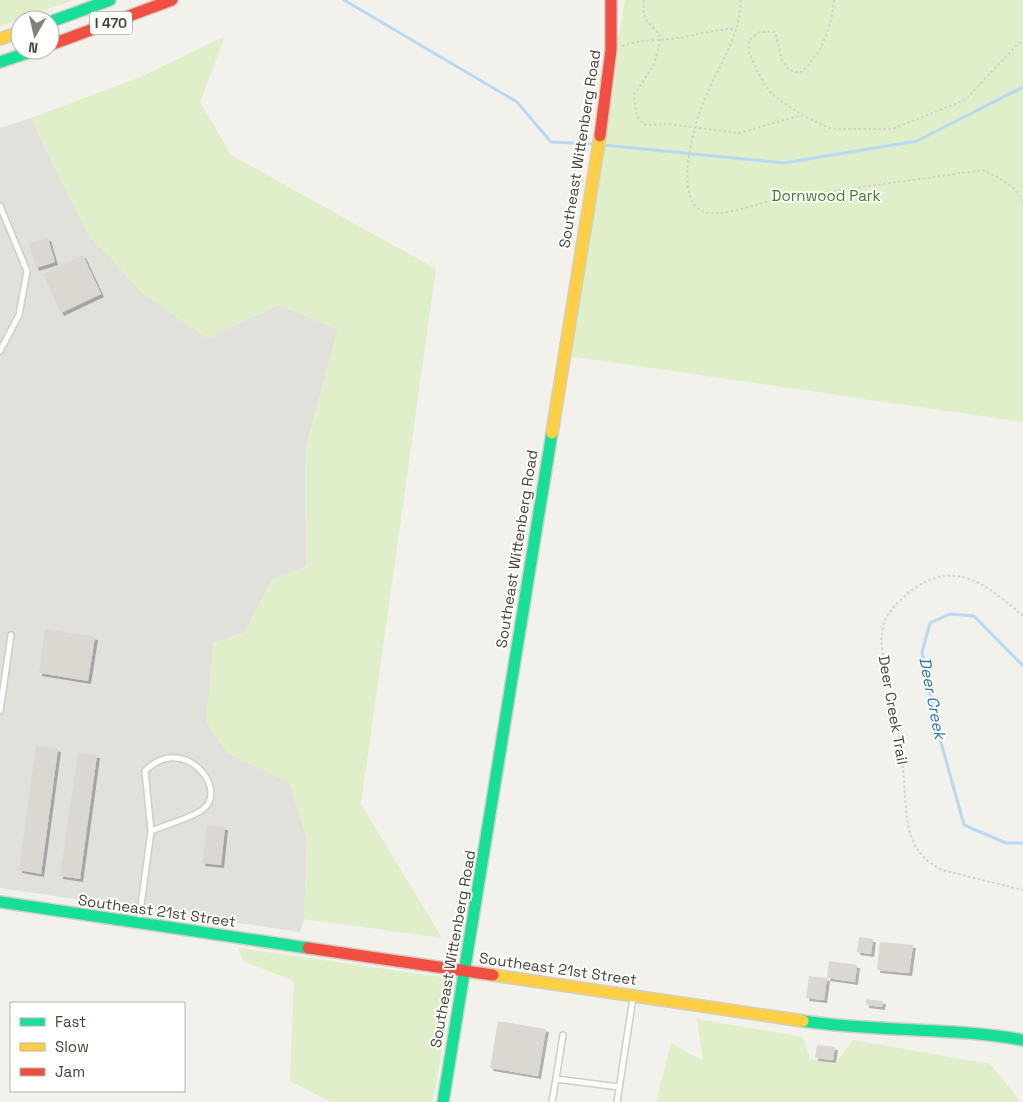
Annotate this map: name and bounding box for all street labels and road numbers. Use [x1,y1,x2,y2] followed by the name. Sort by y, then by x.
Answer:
[90,12,132,34] road number: I 470
[554,48,605,249] street label: Southeast Wittenberg Road
[491,448,542,649] street label: Southeast Wittenberg Road
[875,654,912,766] street label: Deer Creek Trail
[426,849,479,1049] street label: Southeast Wittenberg Road
[77,890,237,931] street label: Southeast 21st Street
[478,948,638,989] street label: Southeast 21st Street

